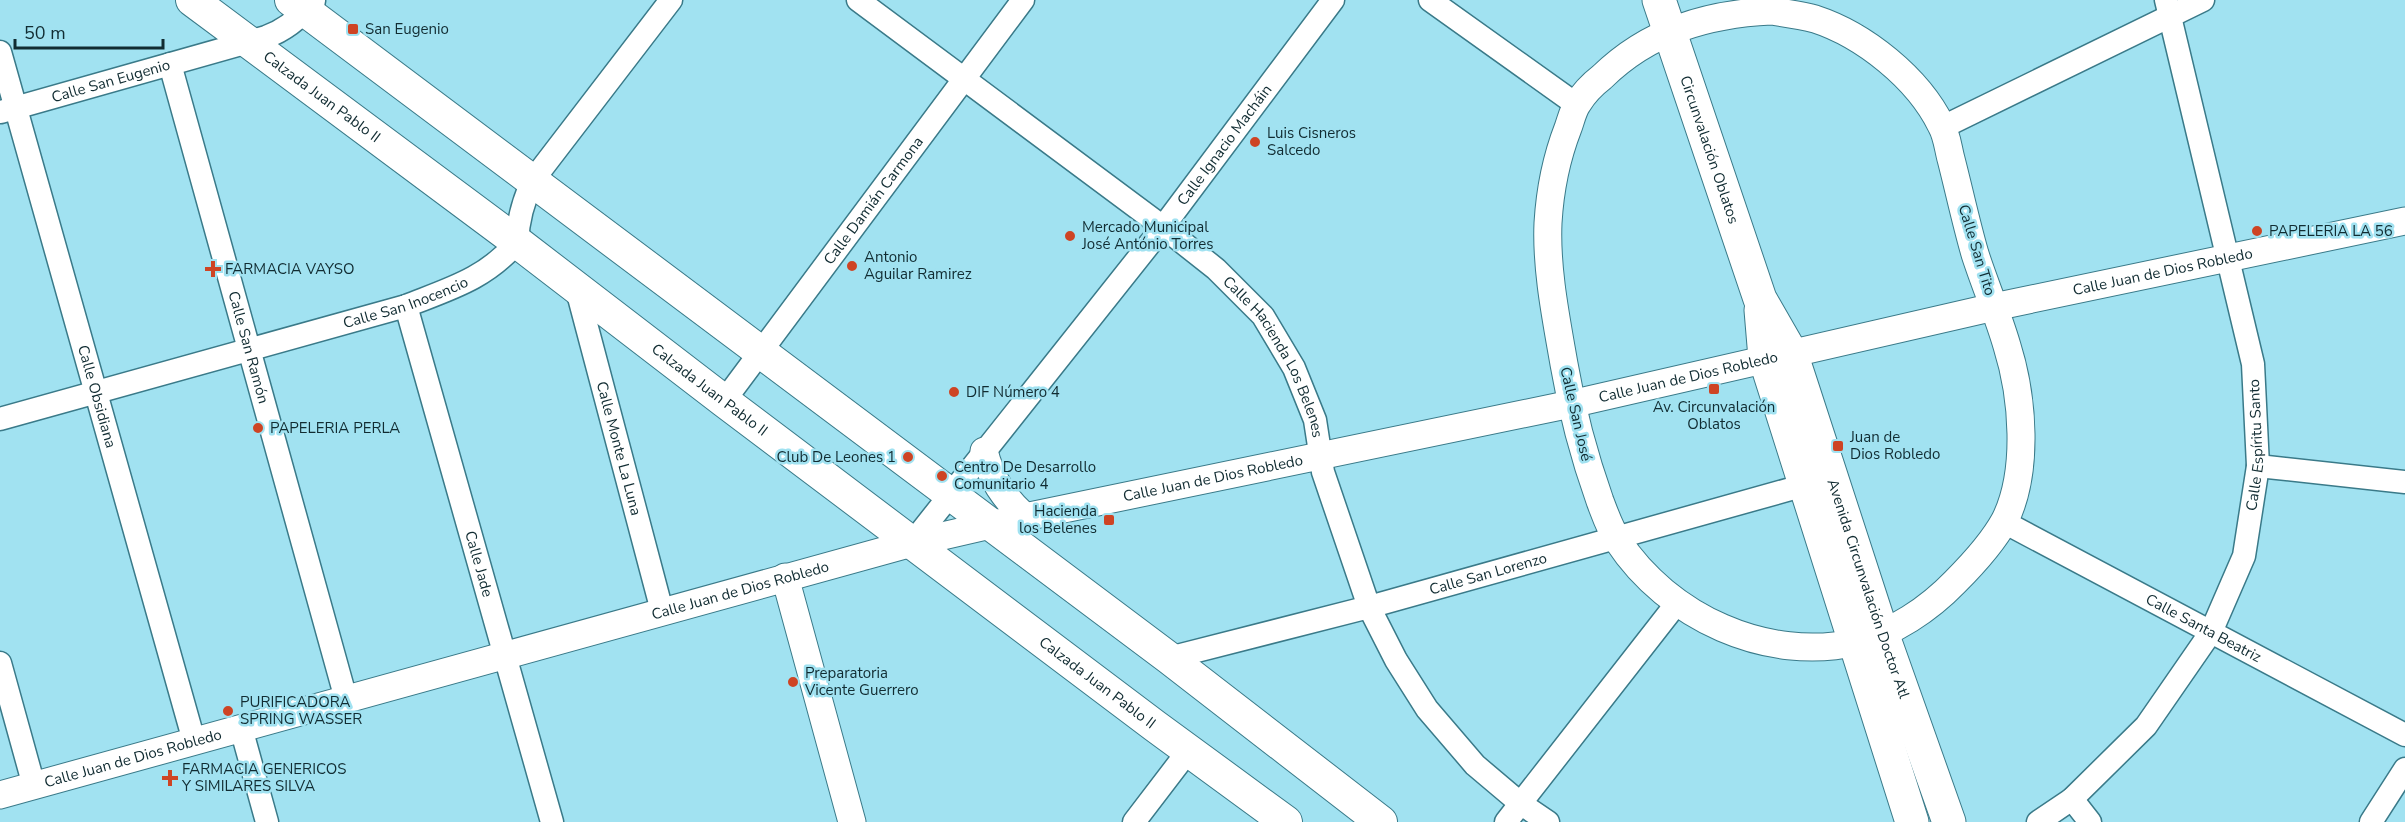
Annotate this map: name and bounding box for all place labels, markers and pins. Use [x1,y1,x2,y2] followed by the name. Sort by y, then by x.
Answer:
[365,19,449,39] place label: San Eugenio
[346,22,360,36] marker: San Eugenio
[1267,123,1356,160] place label: Luis Cisneros Salcedo
[1248,135,1262,149] marker: Luis Cisneros Salcedo
[1081,217,1213,254] place label: Mercado Municipal José António Torres
[2269,221,2393,241] place label: PAPELERIA LA 56
[2250,224,2264,238] marker: PAPELERIA LA 56
[1063,229,1077,243] marker: Mercado Municipal José António Torres
[864,247,972,284] place label: Antonio Aguilar Ramirez
[225,259,354,279] place label: FARMACIA VAYSO
[845,259,859,273] marker: Antonio Aguilar Ramirez
[206,262,220,276] marker: FARMACIA VAYSO
[966,382,1060,402] place label: DIF Número 4
[1707,382,1721,396] marker: Av. Circunvalación Oblatos
[947,385,961,399] marker: DIF Número 4
[1653,397,1775,434] place label: Av. Circunvalación Oblatos
[270,418,400,438] place label: PAPELERIA PERLA
[251,421,265,435] marker: PAPELERIA PERLA
[1849,427,1940,464] place label: Juan de Dios Robledo
[1831,439,1845,453] marker: Juan de Dios Robledo
[777,447,896,467] place label: Club De Leones 1
[901,450,915,464] marker: Club De Leones 1
[954,457,1096,494] place label: Centro De Desarrollo Comunitario 4
[935,469,949,483] marker: Centro De Desarrollo Comunitario 4
[1019,501,1097,538] place label: Hacienda los Belenes
[1102,513,1116,527] marker: Hacienda los Belenes
[804,663,919,700] place label: Preparatoria Vicente Guerrero
[786,675,800,689] marker: Preparatoria Vicente Guerrero
[240,692,362,729] place label: PURIFICADORA SPRING WASSER
[221,704,235,718] marker: PURIFICADORA SPRING WASSER
[181,759,347,796] place label: FARMACIA GENERICOS Y SIMILARES SILVA
[163,771,177,785] marker: FARMACIA GENERICOS Y SIMILARES SILVA

